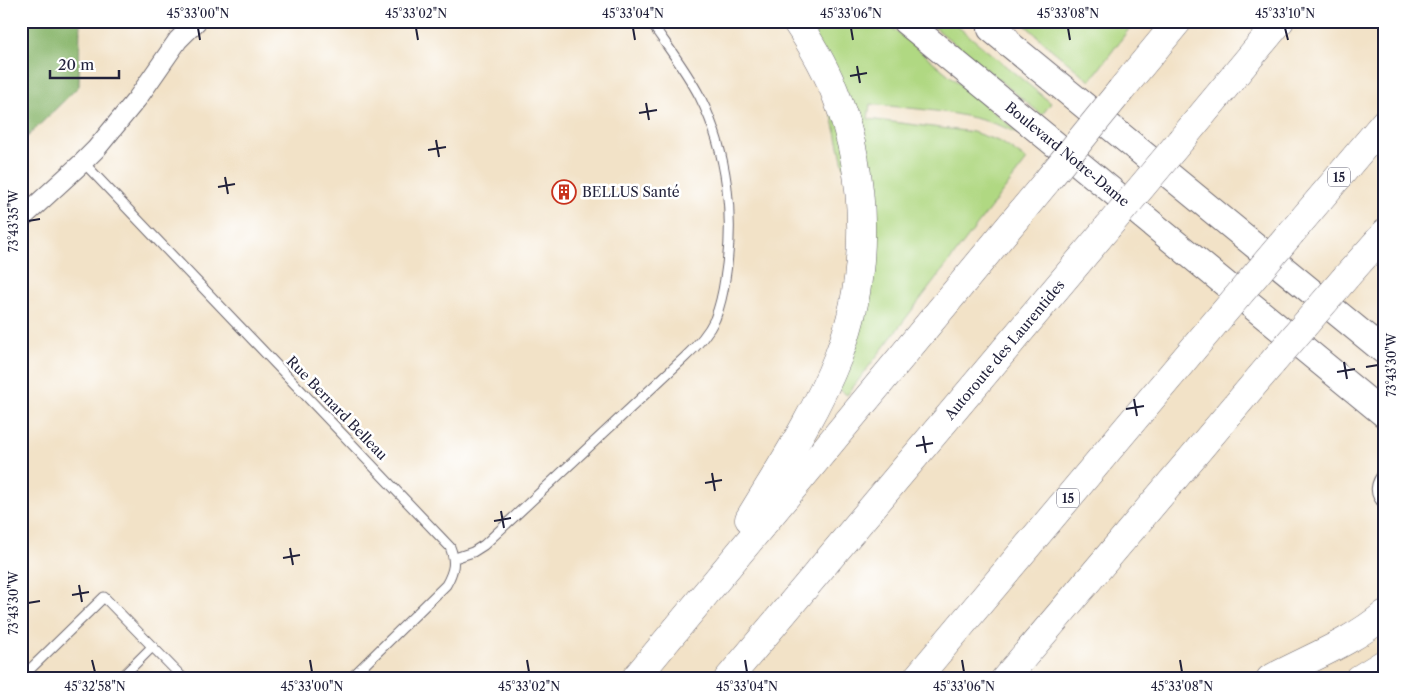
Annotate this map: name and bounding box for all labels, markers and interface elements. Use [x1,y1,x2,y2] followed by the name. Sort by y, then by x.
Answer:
[167,6,229,21] text: 45°33'00"N
[385,6,447,21] text: 45°33'02"N
[602,6,664,21] text: 45°33'04"N
[820,6,882,21] text: 45°33'06"N
[1037,6,1099,21] text: 45°33'08"N
[1255,6,1315,21] text: 45°33'10"N
[50,48,119,80] scale bar
[58,55,94,74] text: 20 m
[1001,98,1133,211] street label: Boulevard Notre-Dame
[1328,168,1350,186] road number: 15
[551,179,577,205] building icon: BELLUS Santé
[582,183,680,201] place label: BELLUS Santé
[6,189,21,252] text: 73°43'35"W
[940,276,1069,424] street label: Autoroute des Laurentides
[1384,332,1399,397] text: 73°43'30"W
[283,352,392,464] street label: Rue Bernard Belleau
[1057,488,1079,508] road number: 15
[6,570,21,635] text: 73°43'30"W
[64,679,126,694] text: 45°32'58"N
[281,679,343,694] text: 45°33'00"N
[498,679,560,694] text: 45°33'02"N
[716,679,778,694] text: 45°33'04"N
[933,679,995,694] text: 45°33'06"N
[1151,679,1213,694] text: 45°33'08"N

